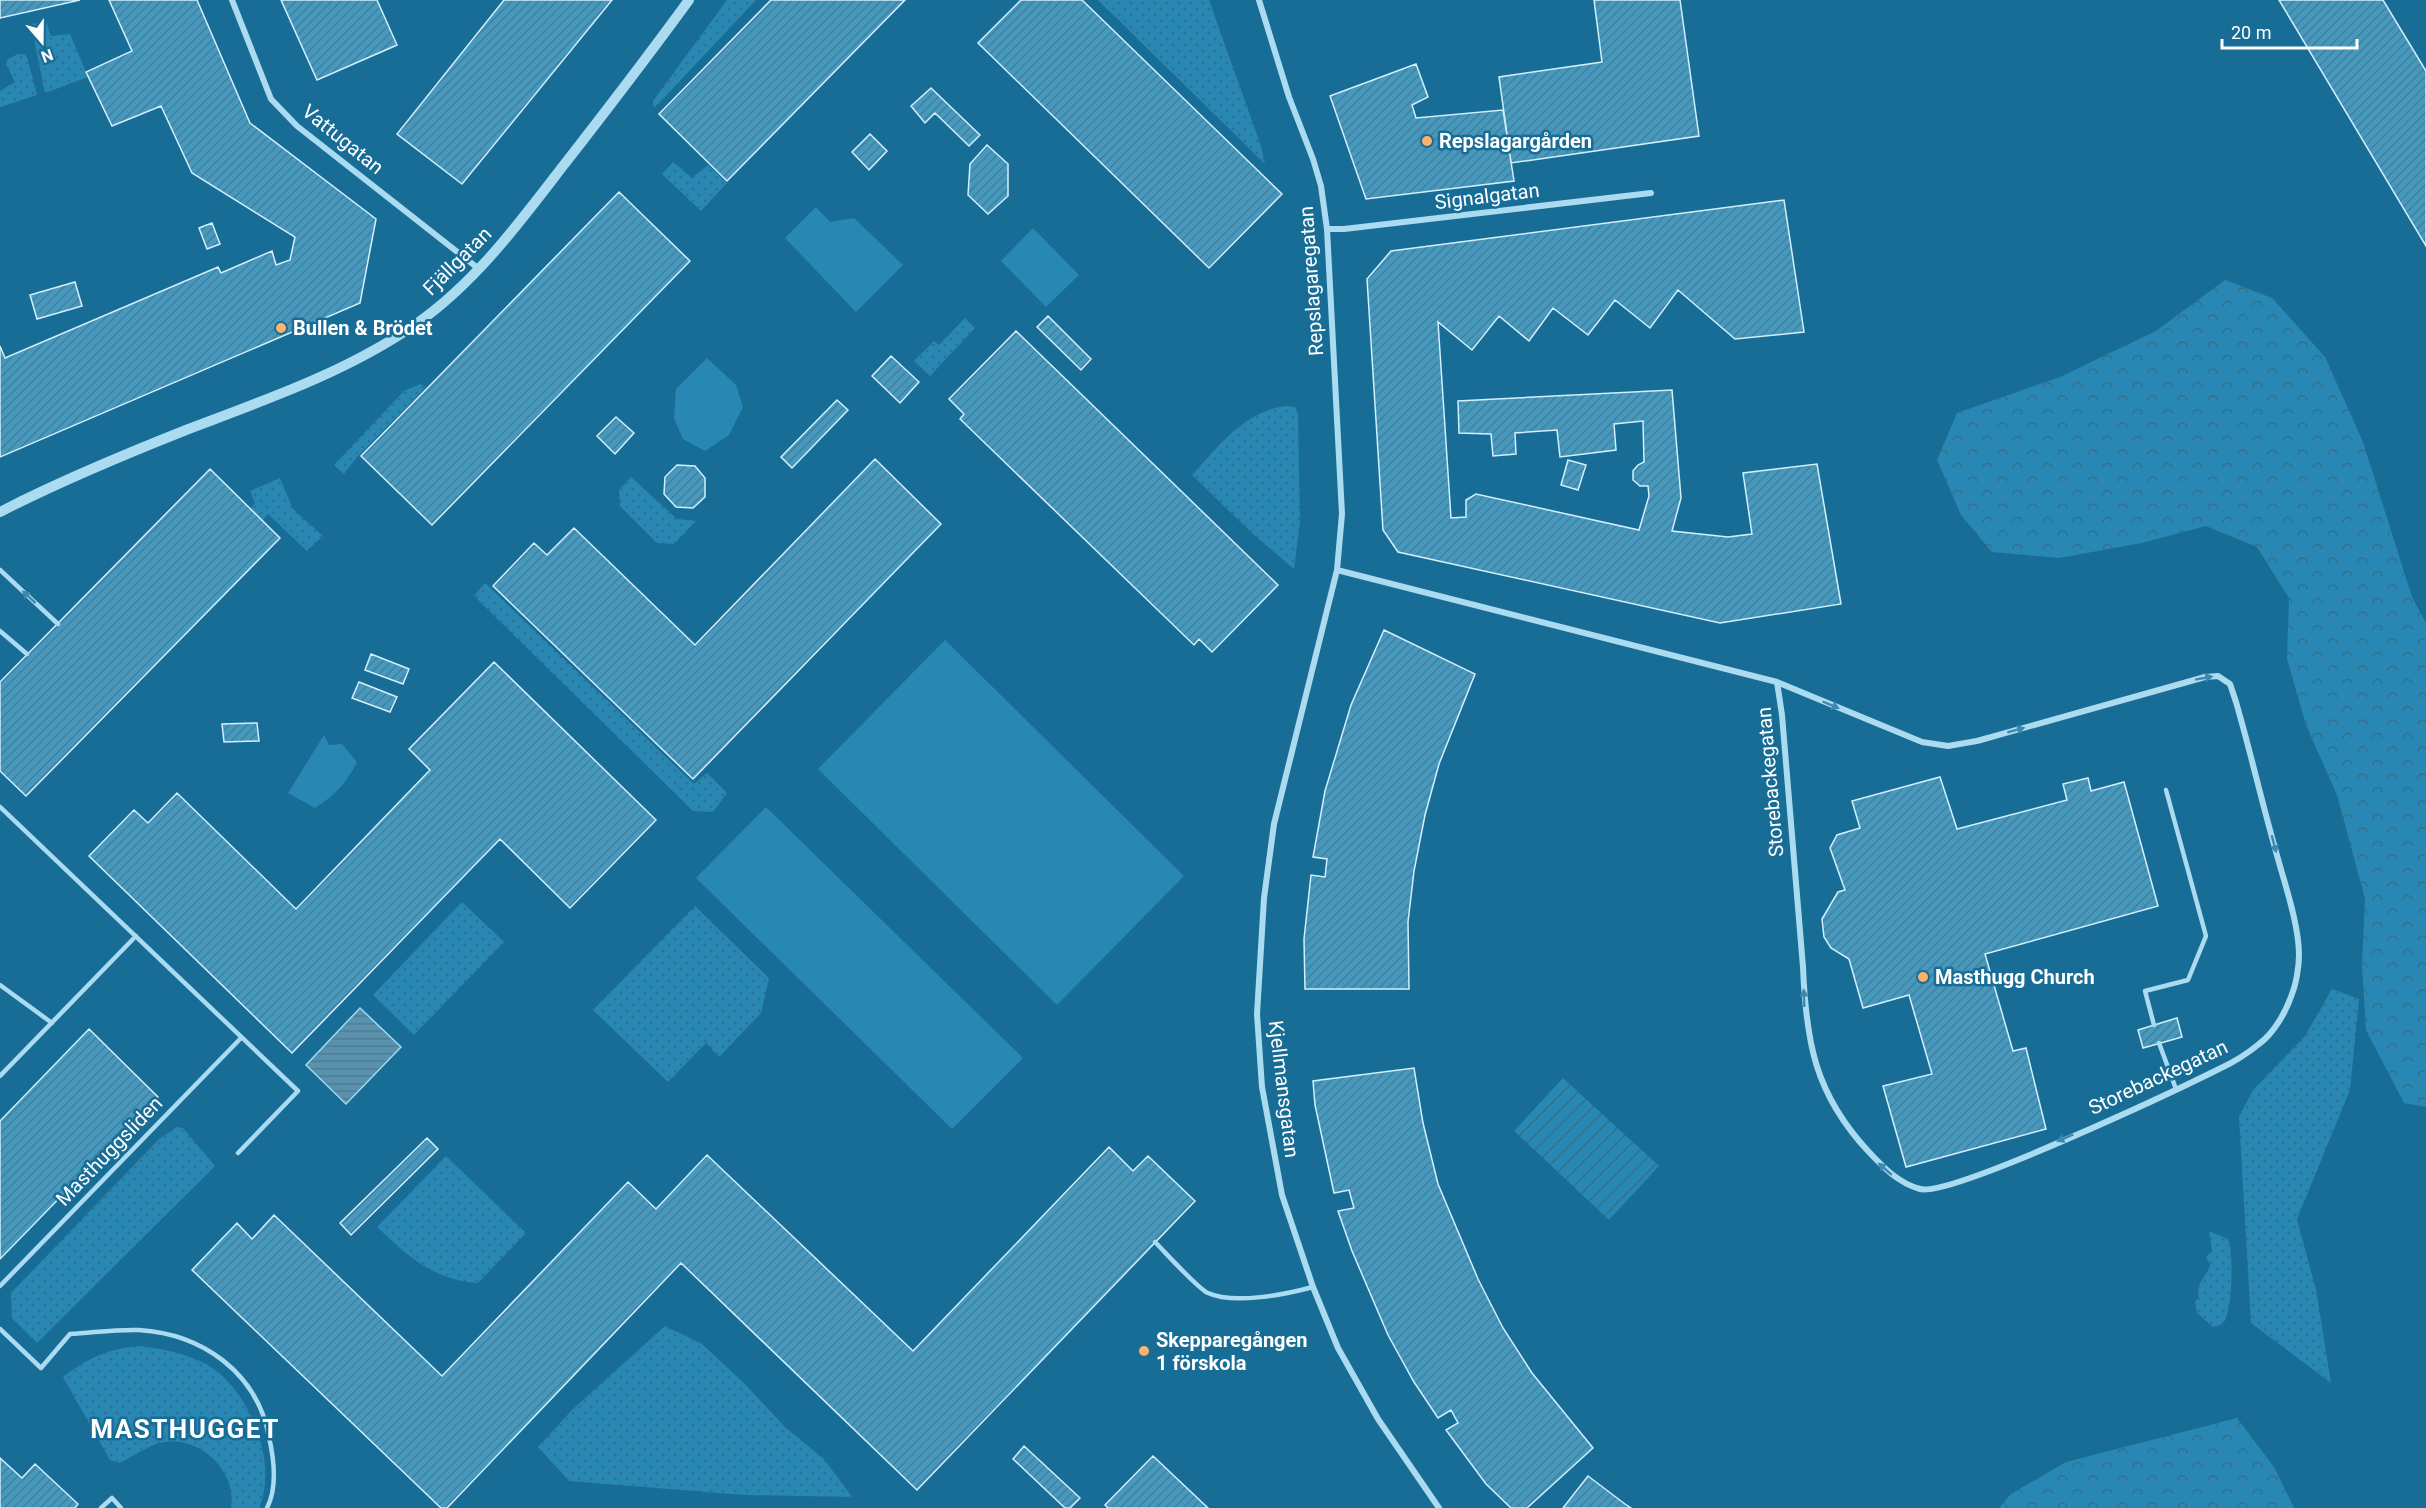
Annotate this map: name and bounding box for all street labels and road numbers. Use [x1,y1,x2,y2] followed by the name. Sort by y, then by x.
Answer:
[297,99,389,179] street label: Vattugatan
[1433,178,1541,214] street label: Signalgatan
[1294,205,1328,357] street label: Repslagaregatan
[418,222,496,300] street label: Fjällgatan
[1751,706,1789,858] street label: Storebackegatan
[1264,1019,1304,1159] street label: Kjellmansgatan
[2085,1034,2231,1120] street label: Storebackegatan
[51,1091,167,1211] street label: Masthuggsliden

